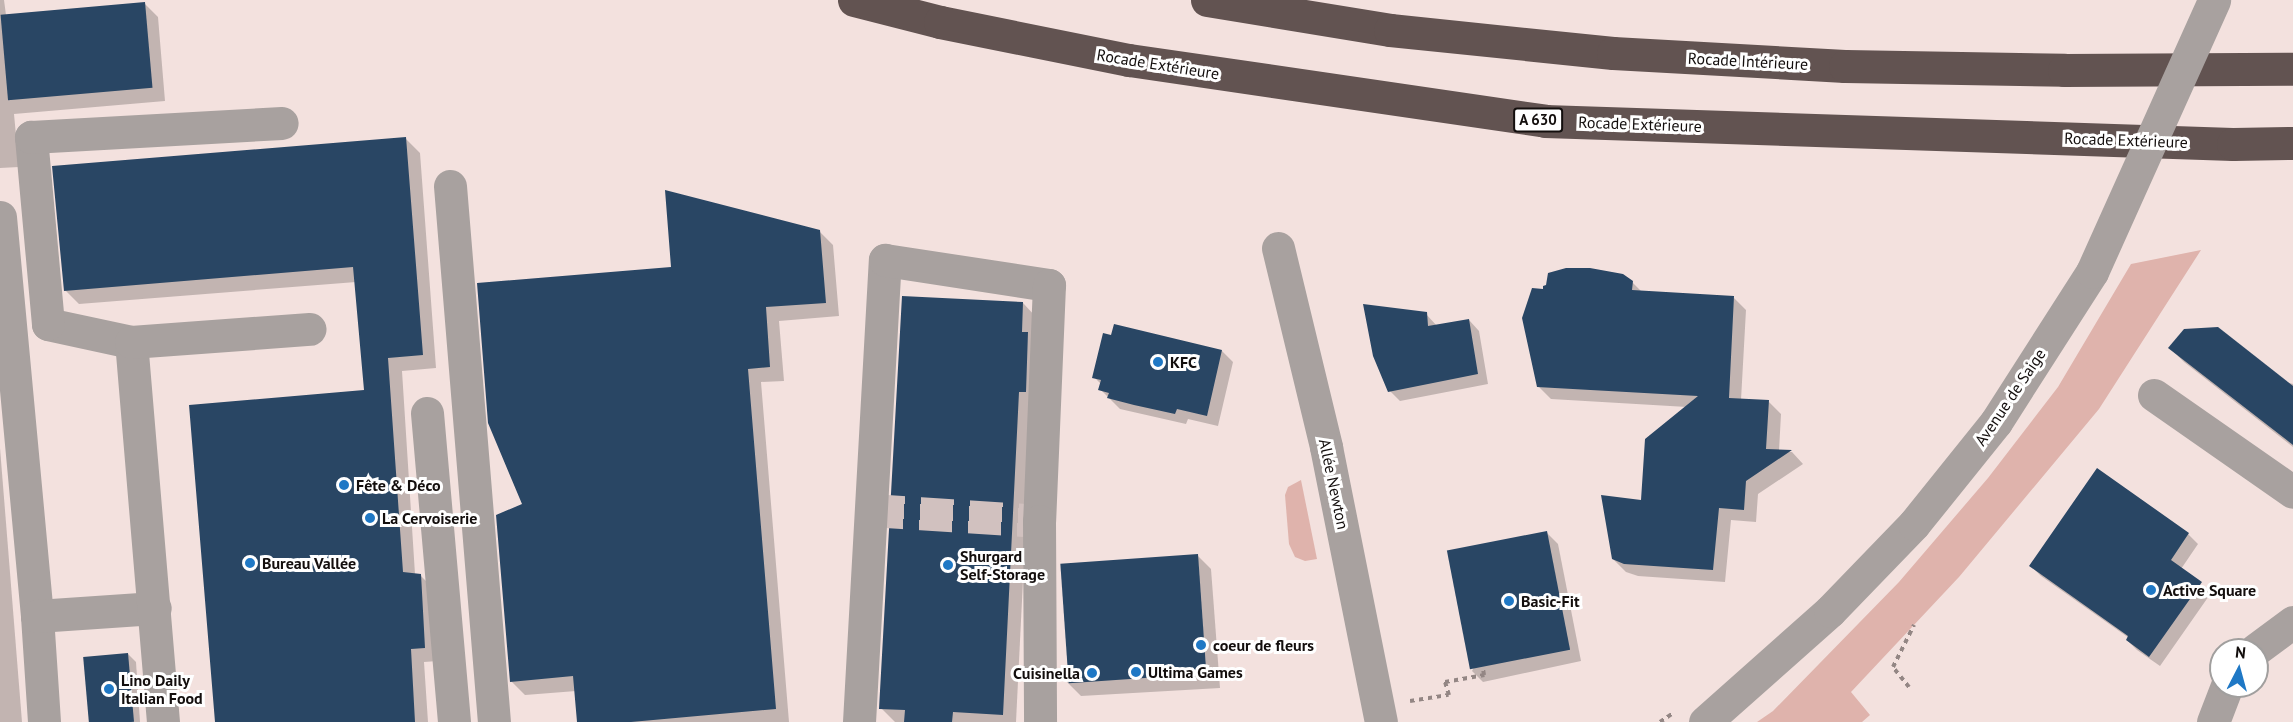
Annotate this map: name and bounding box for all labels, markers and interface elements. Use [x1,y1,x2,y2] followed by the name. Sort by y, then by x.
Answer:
[1095,45,1221,83] street label: Rocade Extérieure
[1687,48,1809,74] street label: Rocade Intérieure
[1512,108,1564,132] road number: A 630
[1578,112,1702,136] street label: Rocade Extérieure
[2064,128,2188,152] street label: Rocade Extérieure
[1971,345,2049,449] street label: Avenue de Saige
[1170,352,1197,372] place label: KFC
[1151,355,1165,369] marker: KFC
[1315,437,1353,531] street label: Allée Newton
[356,475,441,495] place label: Fête & Déco
[337,478,351,492] marker: Fête & Déco
[382,508,478,528] place label: La Cervoiserie
[363,511,377,525] marker: La Cervoiserie
[960,546,1045,584] place label: Shurgard Self-Storage
[262,553,357,573] place label: Bureau Vallée
[243,556,257,570] marker: Bureau Vallée
[941,558,955,572] marker: Shurgard Self-Storage
[2163,580,2256,600] place label: Active Square
[2144,583,2158,597] marker: Active Square
[1521,591,1580,611] place label: Basic-Fit
[1502,594,1516,608] marker: Basic-Fit
[1213,635,1314,655] place label: coeur de fleurs
[1194,638,1208,652] marker: coeur de fleurs
[2209,638,2269,698] north arrow
[2234,642,2247,663] text: N
[1148,662,1243,682] place label: Ultima Games
[1013,663,1080,683] place label: Cuisinella
[1129,665,1143,679] marker: Ultima Games
[1085,666,1099,680] marker: Cuisinella
[121,670,203,708] place label: Lino Daily Italian Food
[102,682,116,696] marker: Lino Daily Italian Food

